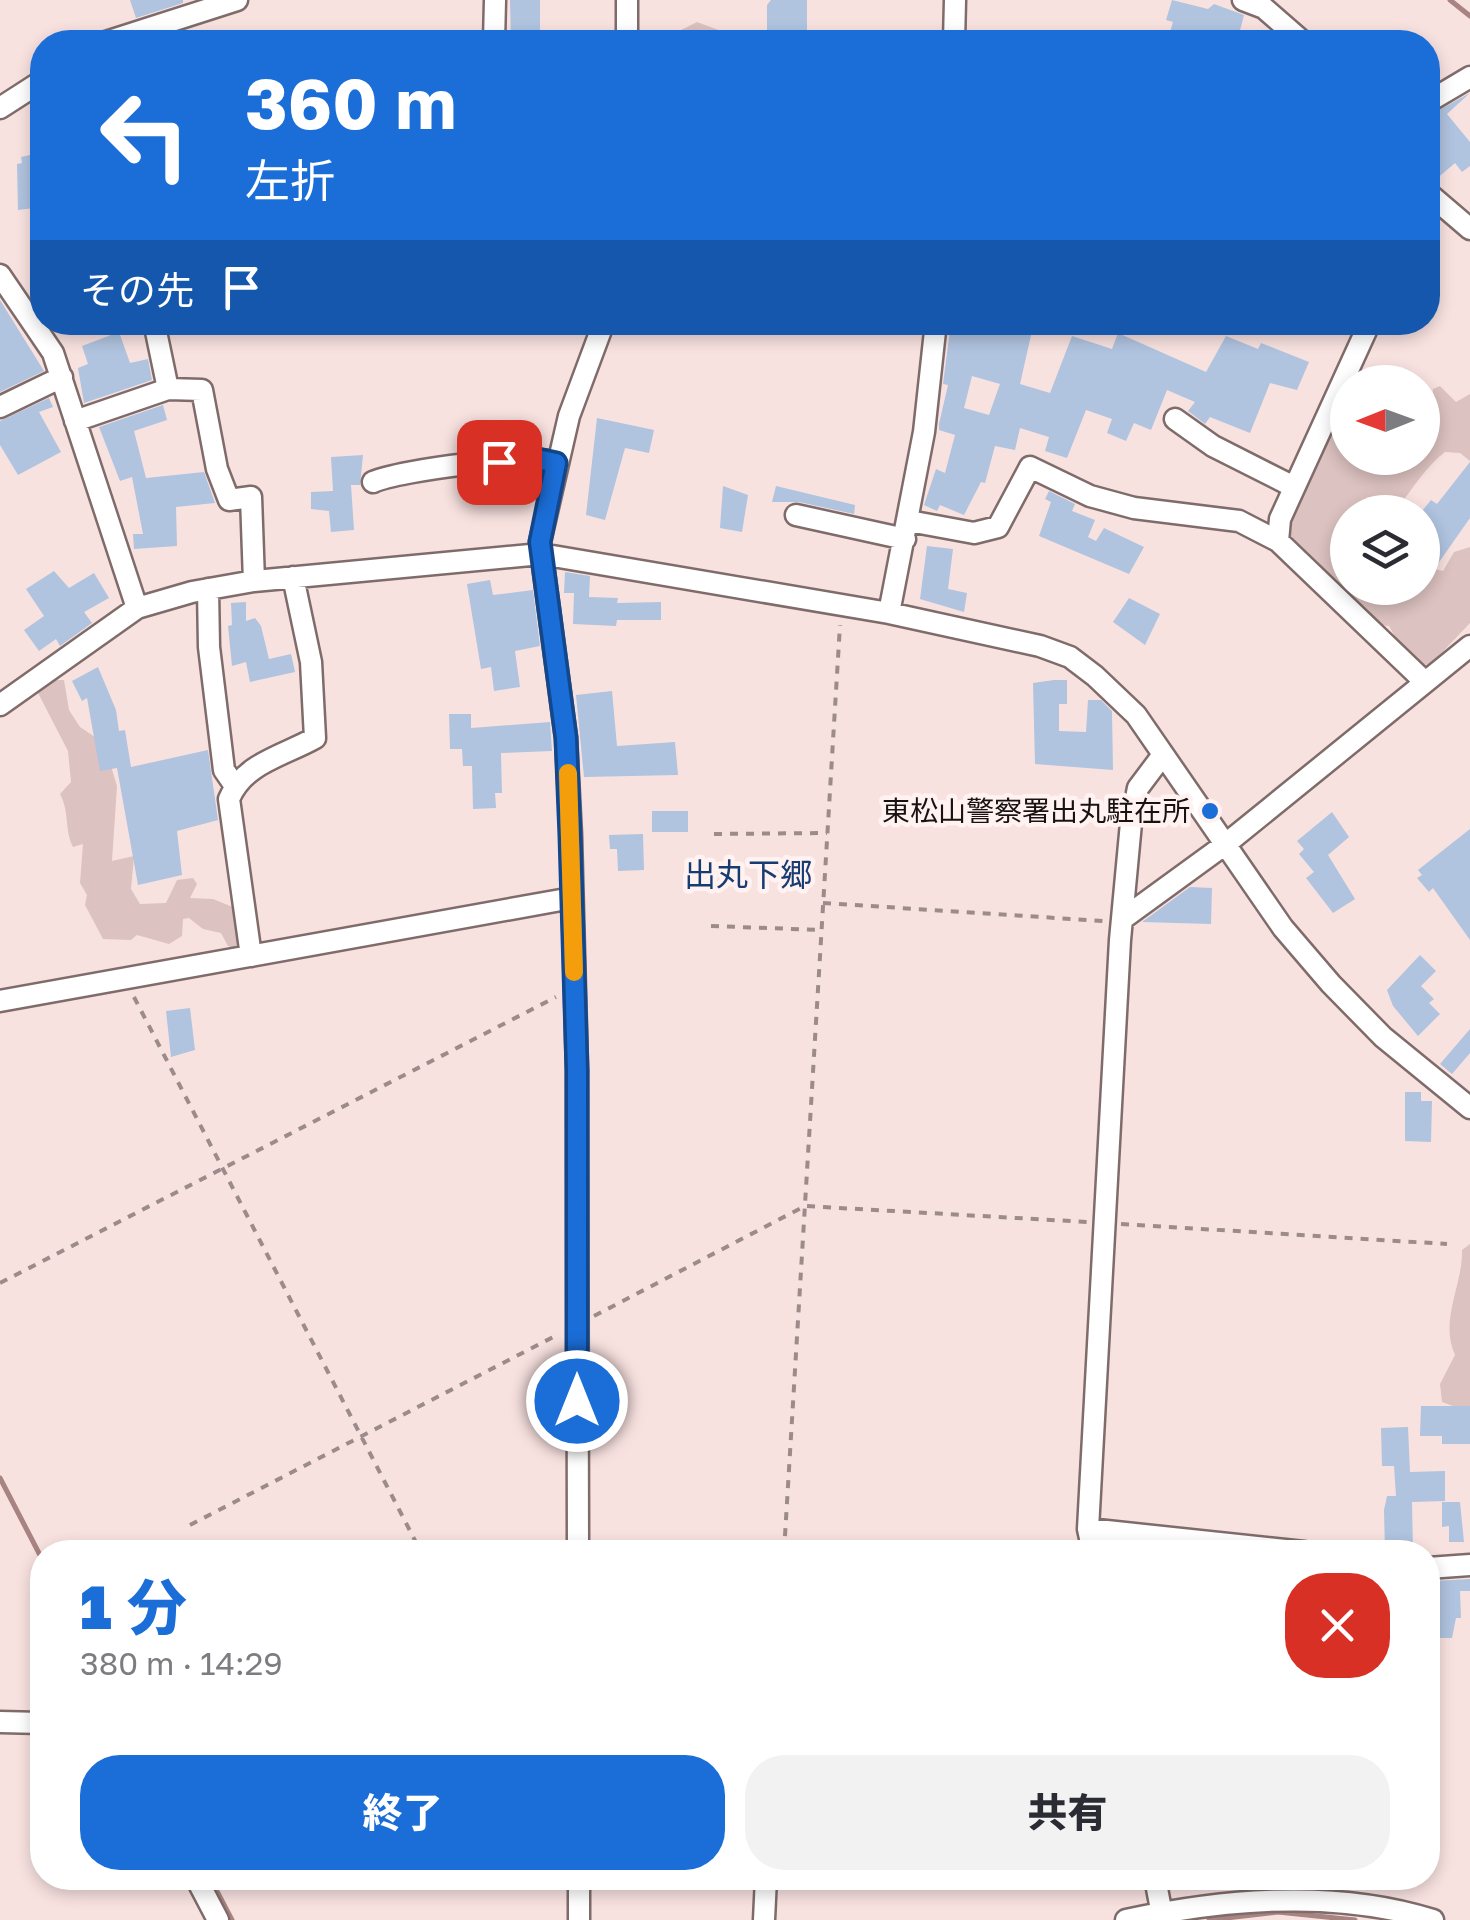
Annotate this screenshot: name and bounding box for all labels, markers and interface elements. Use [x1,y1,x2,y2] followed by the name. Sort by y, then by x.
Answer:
[245,60,456,144] text: 360 m
[80,70,210,200] icon: left
[245,153,335,207] text: 左折
[214,260,269,315] icon: arrive
[80,267,194,312] text: その先
[1330,365,1440,475] north arrow
[1330,365,1440,605] map controls
[457,420,542,505] pin
[472,435,527,490] icon: arrive
[1330,495,1440,605] button: layers
[882,794,1190,827] place label: 東松山警察署出丸駐在所
[1199,800,1221,822] marker: 東松山警察署出丸駐在所
[684,855,812,893] district label: 出丸下郷
[525,1349,629,1453] position arrow
[80,1570,187,1642] text: 1 分
[1285,1573,1390,1678] button: close
[80,1644,283,1682] text: 380 m · 14:29
[80,1755,725,1870] button: 終了
[745,1755,1390,1870] button: 共有

